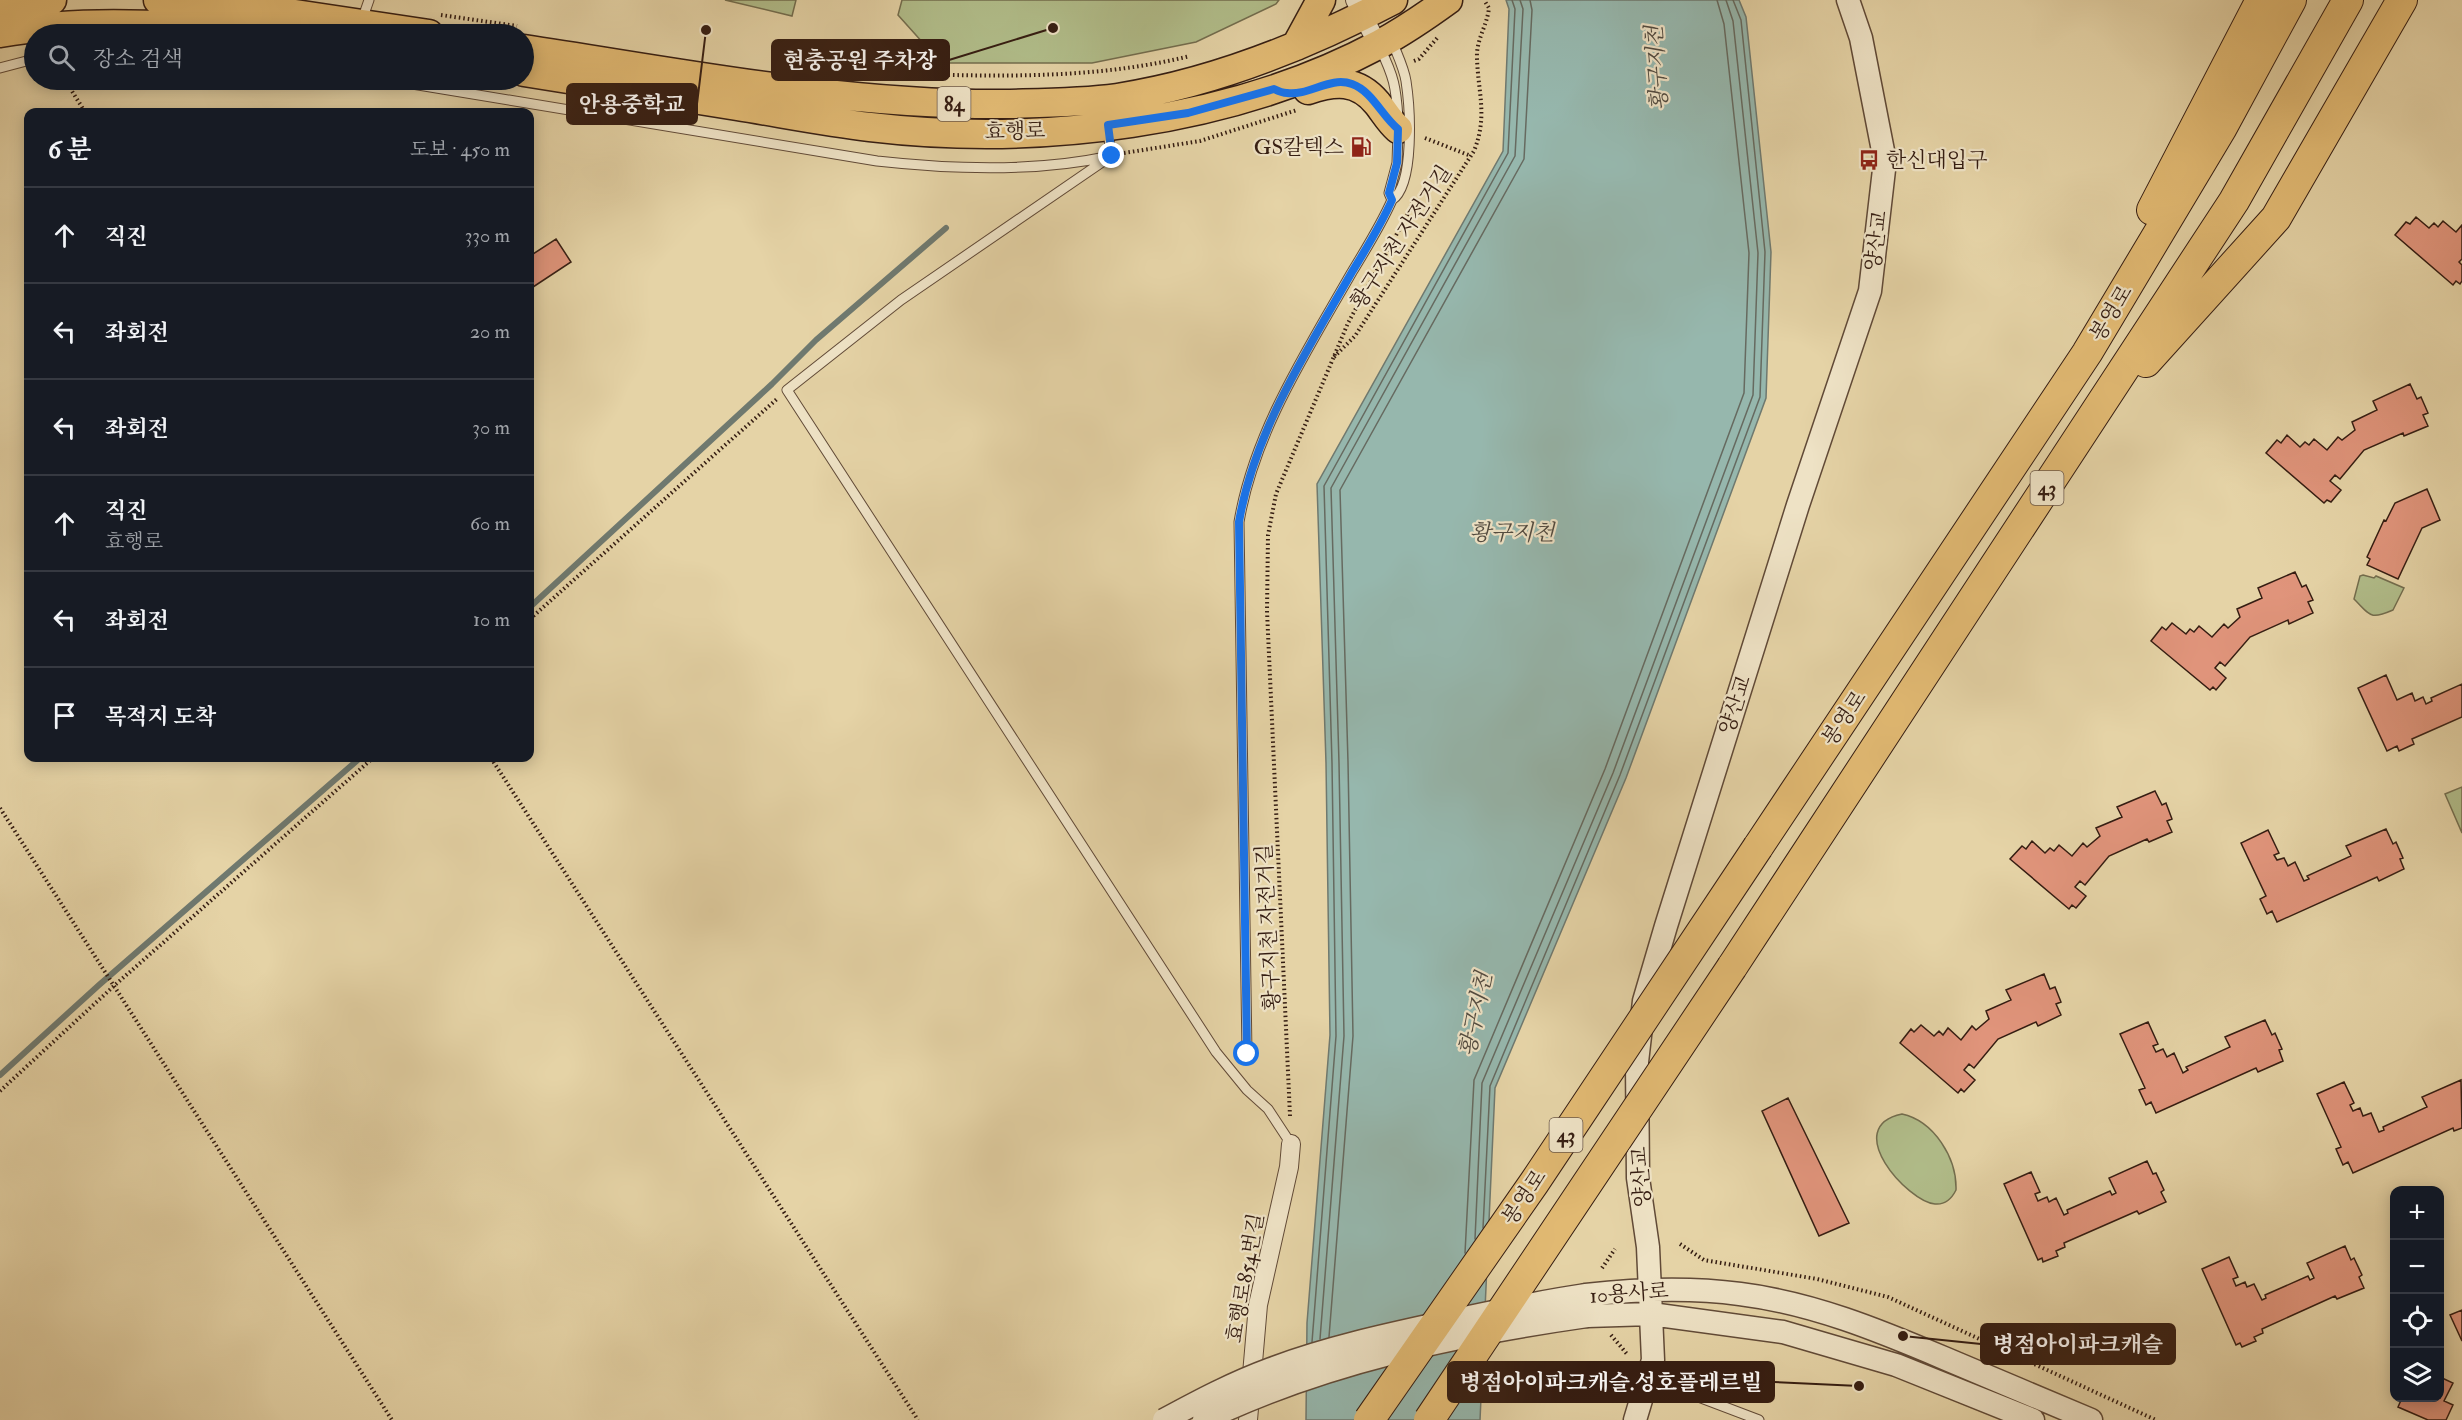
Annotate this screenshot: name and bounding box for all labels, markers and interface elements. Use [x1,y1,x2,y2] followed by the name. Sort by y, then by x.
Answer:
[1640,23,1674,111] water label: 황구지천
[24,24,534,90] search box
[772,40,949,80] callout: 현충공원 주차장
[45,41,78,74] icon: search
[93,45,183,73] text: 장소 검색
[783,47,937,75] text: 현충공원 주차장
[567,84,697,124] callout: 안용중학교
[938,87,970,121] road number: 84
[579,91,685,119] text: 안용중학교
[984,117,1046,146] street label: 효행로
[48,134,92,166] text: 6 분
[1254,134,1344,161] place label: GS칼텍스
[1349,135,1373,159] fuel station icon: GS칼텍스
[410,137,510,162] text: 도보 · 450 m
[1098,142,1124,168] route end
[1886,147,1987,174] place label: 한신대입구
[1857,148,1881,172] bus stop icon: 한신대입구
[1345,160,1458,315] street label: 황구지천 자전거길
[1859,209,1894,273] street label: 양산교
[48,219,81,252] icon: ahead
[105,223,148,251] text: 직진
[465,223,510,248] text: 330 m
[2084,280,2139,346] street label: 봉영로
[48,315,81,348] icon: left
[105,319,169,347] text: 좌회전
[470,319,510,344] text: 20 m
[48,411,81,444] icon: left
[105,415,169,443] text: 좌회전
[472,415,510,440] text: 30 m
[2030,471,2064,505] road number: 43
[105,497,148,525] text: 직진
[48,507,81,540] icon: ahead
[470,511,510,536] text: 60 m
[1469,519,1556,547] water label: 황구지천
[105,529,163,554] text: 효행로
[48,603,81,636] icon: left
[105,607,169,635] text: 좌회전
[473,607,510,632] text: 10 m
[1713,672,1758,738] street label: 양산교
[1816,686,1873,751] street label: 봉영로
[48,699,81,732] icon: arrive
[105,703,216,731] text: 목적지 도착
[1251,843,1286,1011] street label: 황구지천 자전거길
[1453,968,1499,1059] water label: 황구지천
[1233,1040,1259,1066] route start
[1550,1118,1582,1152] road number: 43
[1626,1146,1657,1208] street label: 양산교
[1496,1165,1553,1230] street label: 봉영로
[2390,1186,2444,1402] map controls
[2390,1186,2444,1240] button: +
[1221,1211,1270,1345] street label: 효행로854번길
[2390,1240,2444,1294] button: −
[1589,1277,1669,1310] street label: 10용사로
[2390,1294,2444,1348] button: locate
[1981,1324,2175,1364] callout: 병점아이파크캐슬
[1993,1331,2163,1359] text: 병점아이파크캐슬
[2390,1348,2444,1402] button: layers
[1448,1362,1774,1402] callout: 병점아이파크캐슬.성호플레르빌
[1460,1369,1762,1397] text: 병점아이파크캐슬.성호플레르빌

